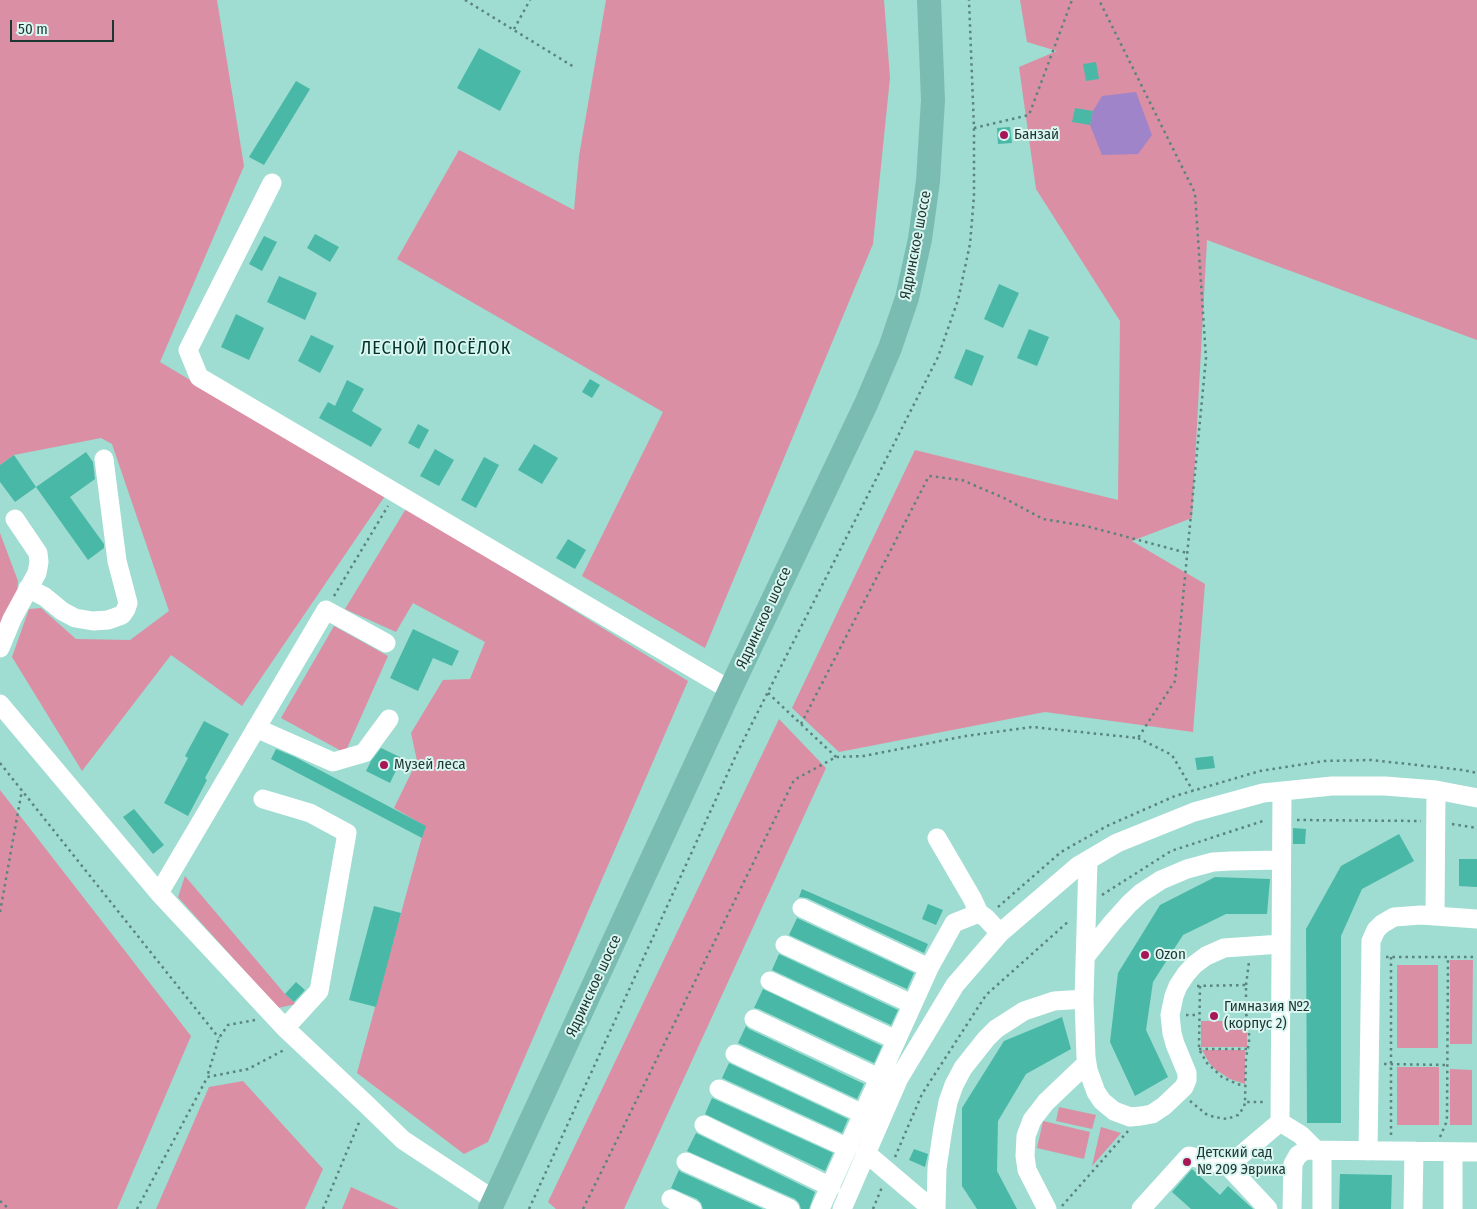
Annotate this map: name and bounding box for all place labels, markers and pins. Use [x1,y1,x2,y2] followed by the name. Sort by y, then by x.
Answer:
[1014,126,1059,144] place label: Банзай
[998,129,1010,141] marker: Банзай
[394,756,466,774] place label: Музей леса
[378,759,390,771] marker: Музей леса
[1155,946,1186,964] place label: Ozon
[1139,949,1151,961] marker: Ozon
[1224,998,1310,1033] place label: Гимназия №2 (корпус 2)
[1208,1010,1220,1022] marker: Гимназия №2 (корпус 2)
[1197,1144,1286,1179] place label: Детский сад № 209 Эврика
[1181,1156,1193,1168] marker: Детский сад № 209 Эврика

